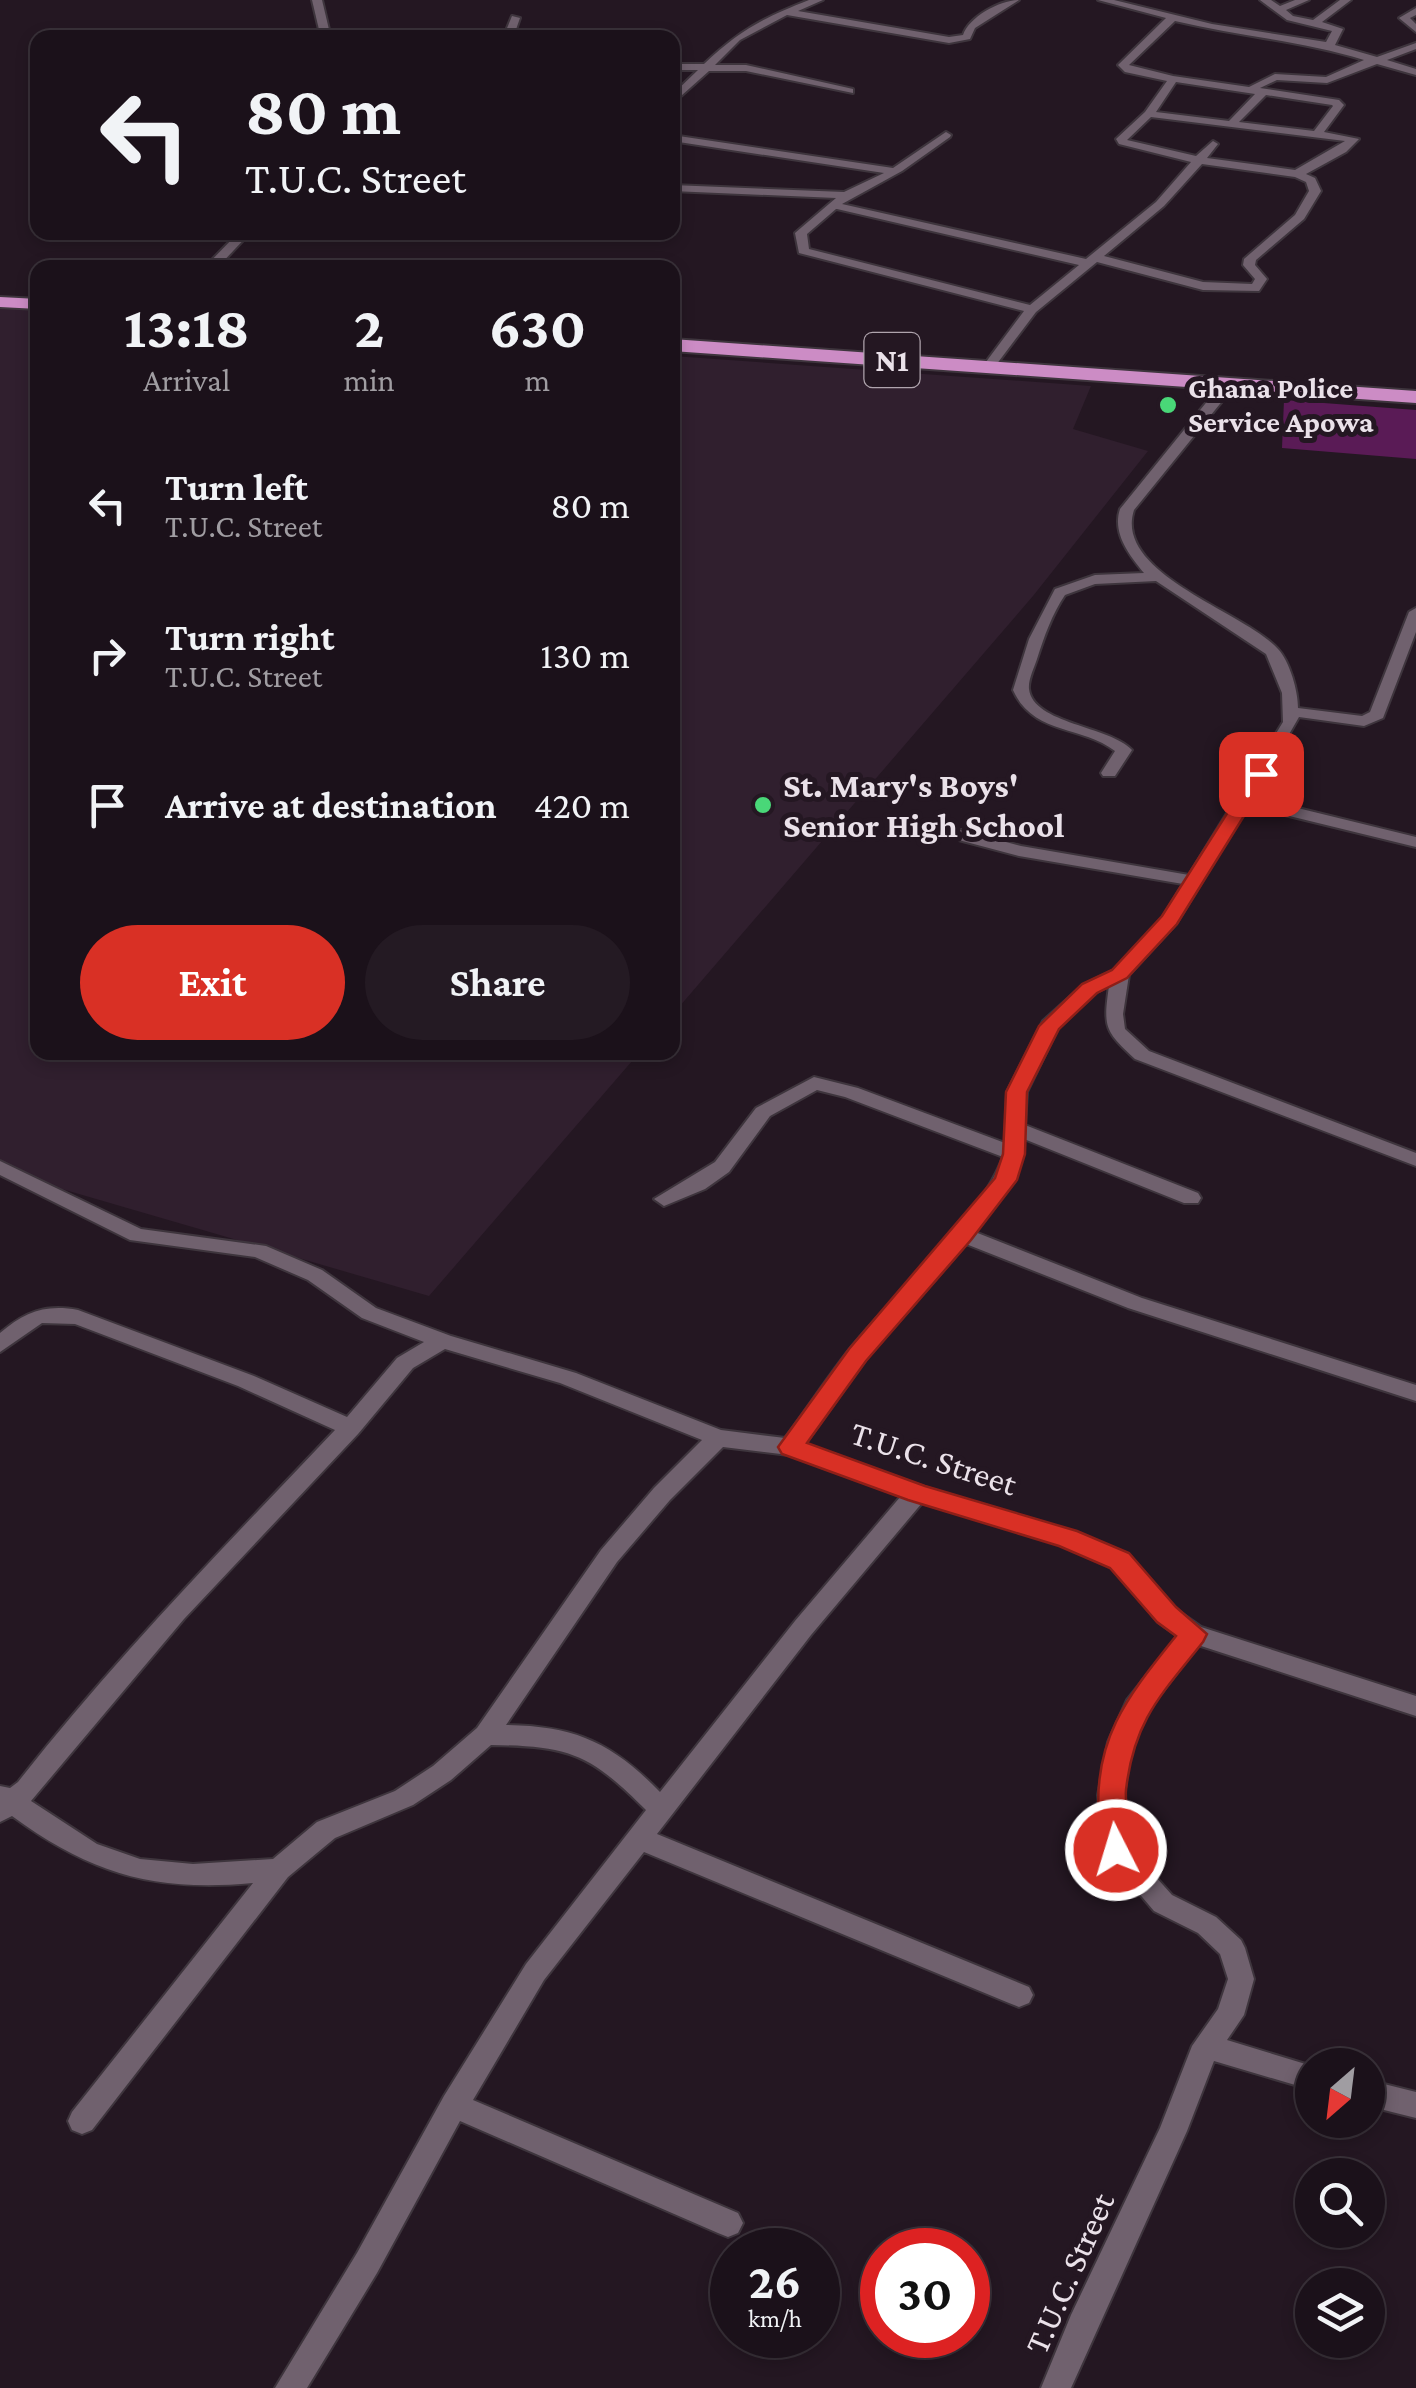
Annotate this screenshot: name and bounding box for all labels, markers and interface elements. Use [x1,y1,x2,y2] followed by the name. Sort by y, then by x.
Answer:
[80,70,210,200] icon: left
[245,71,401,149] text: 80 m
[245,153,466,203] text: T.U.C. Street
[124,293,250,360] text: 13:18
[354,293,384,360] text: 2
[489,293,586,360] text: 630
[864,333,920,387] road number: N1
[143,362,230,398] text: Arrival
[344,362,395,398] text: min
[525,362,550,398] text: m
[1188,371,1374,438] place label: Ghana Police Service Apowa
[1157,394,1179,416] marker: Ghana Police Service Apowa
[165,466,308,508] text: Turn left
[80,478,135,533] icon: left
[550,484,630,526] text: 80 m
[165,508,322,544] text: T.U.C. Street
[165,616,334,658] text: Turn right
[80,628,135,683] icon: right
[540,634,630,676] text: 130 m
[165,658,322,694] text: T.U.C. Street
[1219,732,1304,817] pin
[1234,747,1289,802] icon: arrive
[783,766,1064,845] place label: St. Mary's Boys' Senior High School
[80,778,135,833] icon: arrive
[165,784,497,826] text: Arrive at destination
[534,784,630,826] text: 420 m
[752,794,774,816] marker: St. Mary's Boys' Senior High School
[80,925,345,1040] button: Exit
[365,925,630,1040] button: Share
[846,1413,1022,1504] street label: T.U.C. Street
[1064,1798,1168,1902] position arrow
[1295,2048,1385,2138] north arrow
[1295,2048,1385,2358] map controls
[1295,2158,1385,2248] button: search
[1017,2186,1122,2360] street label: T.U.C. Street
[860,2228,990,2358] speed limit sign: 30
[749,2253,801,2309] text: 26
[1295,2268,1385,2358] button: layers
[748,2305,802,2332] text: km/h

